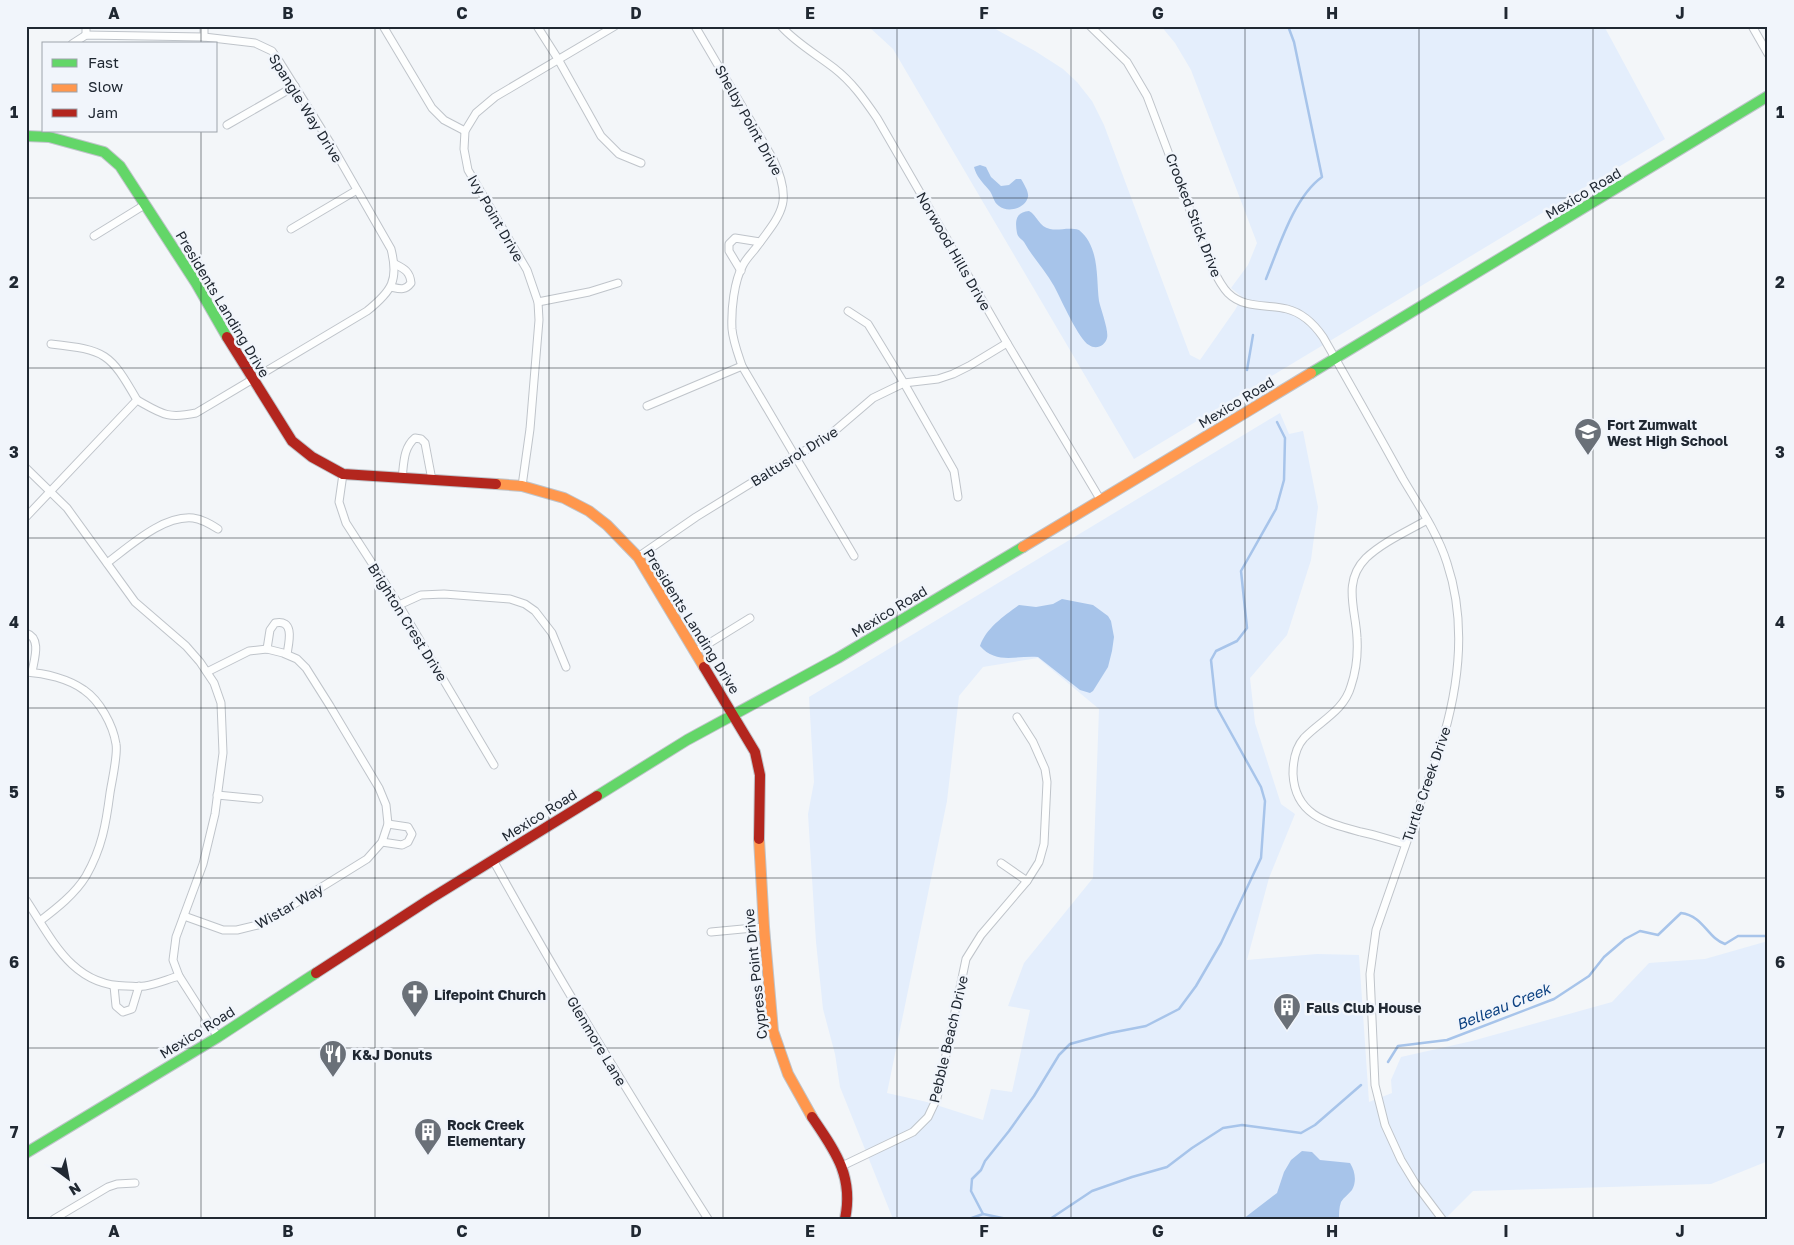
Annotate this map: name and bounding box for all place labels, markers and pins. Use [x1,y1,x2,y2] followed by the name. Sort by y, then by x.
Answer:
[1607,416,1728,449] place label: Fort Zumwalt West High School
[1573,417,1603,456] school or university icon: Fort Zumwalt West High School
[400,979,430,1018] church icon: Lifepoint Church
[434,986,546,1003] place label: Lifepoint Church
[1272,992,1302,1031] building icon: Falls Club House
[1306,999,1421,1016] place label: Falls Club House
[318,1039,348,1078] restaurant icon: K&J Donuts
[352,1046,432,1063] place label: K&J Donuts
[447,1116,526,1149] place label: Rock Creek Elementary
[413,1117,443,1156] building icon: Rock Creek Elementary

